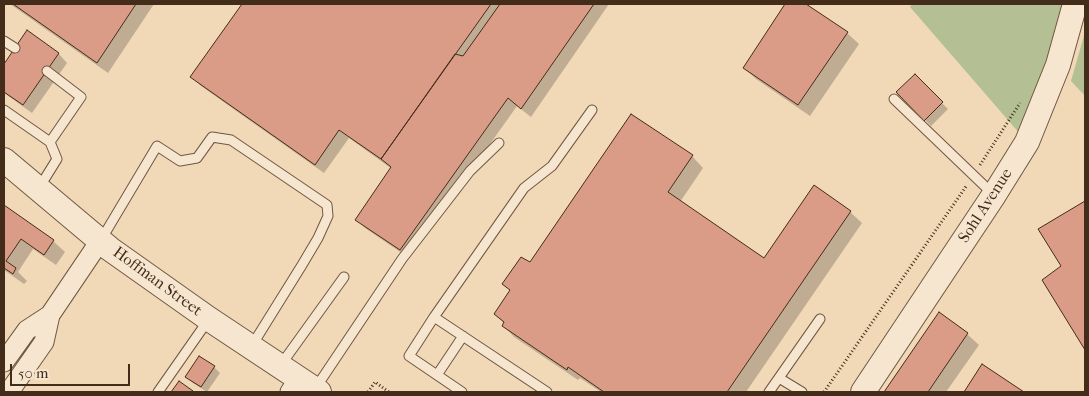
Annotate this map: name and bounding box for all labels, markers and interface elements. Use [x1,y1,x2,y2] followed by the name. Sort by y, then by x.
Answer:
[955,165,1017,247] street label: Sohl Avenue
[109,243,205,321] street label: Hoffman Street
[12,354,132,386] scale bar
[18,364,48,382] text: 50 m

